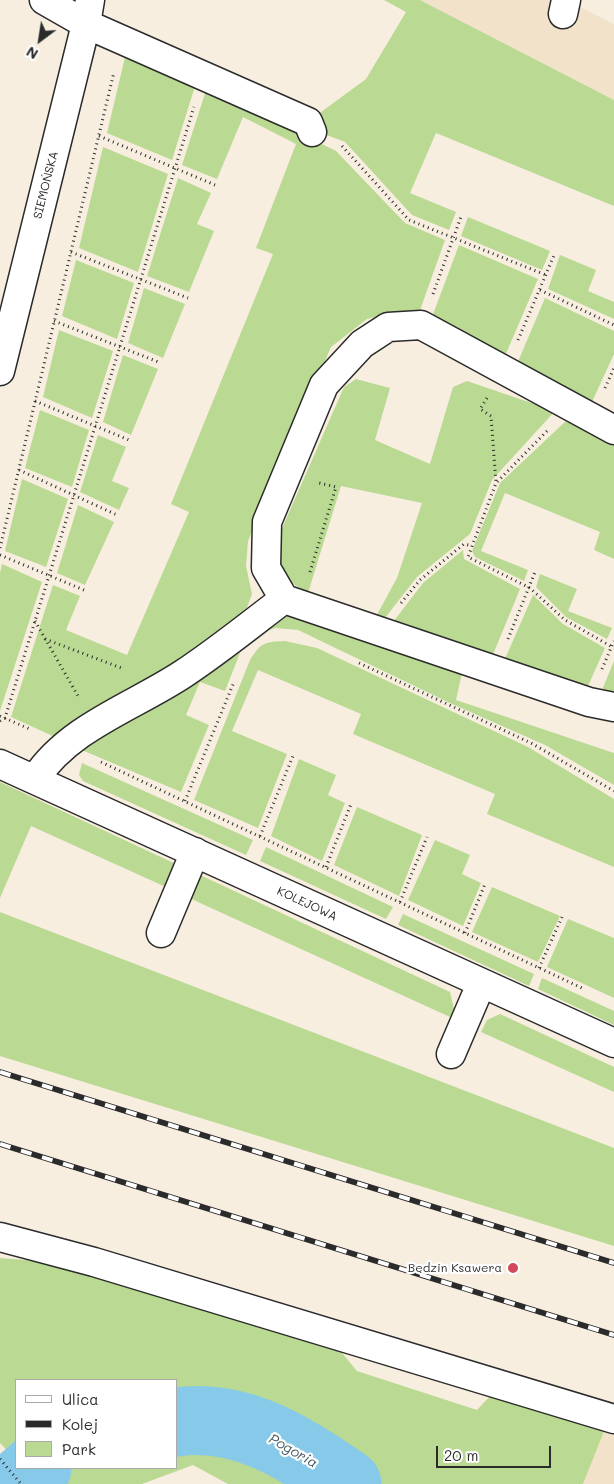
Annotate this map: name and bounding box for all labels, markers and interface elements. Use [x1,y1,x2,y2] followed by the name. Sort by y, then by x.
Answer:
[15,15,65,65] north arrow
[23,42,41,64] text: N
[31,150,61,220] street label: SIEMOŃSKA
[275,884,339,924] street label: KOLEJOWA
[408,1261,502,1275] place label: Będzin Ksawera
[506,1261,520,1275] marker: Będzin Ksawera
[15,1379,178,1469] legend
[62,1389,99,1409] text: Ulica
[62,1414,98,1434] text: Kolej
[266,1430,320,1472] water label: Pogoria
[439,1436,554,1468] scale bar
[62,1439,96,1459] text: Park
[444,1445,478,1465] text: 20 m

